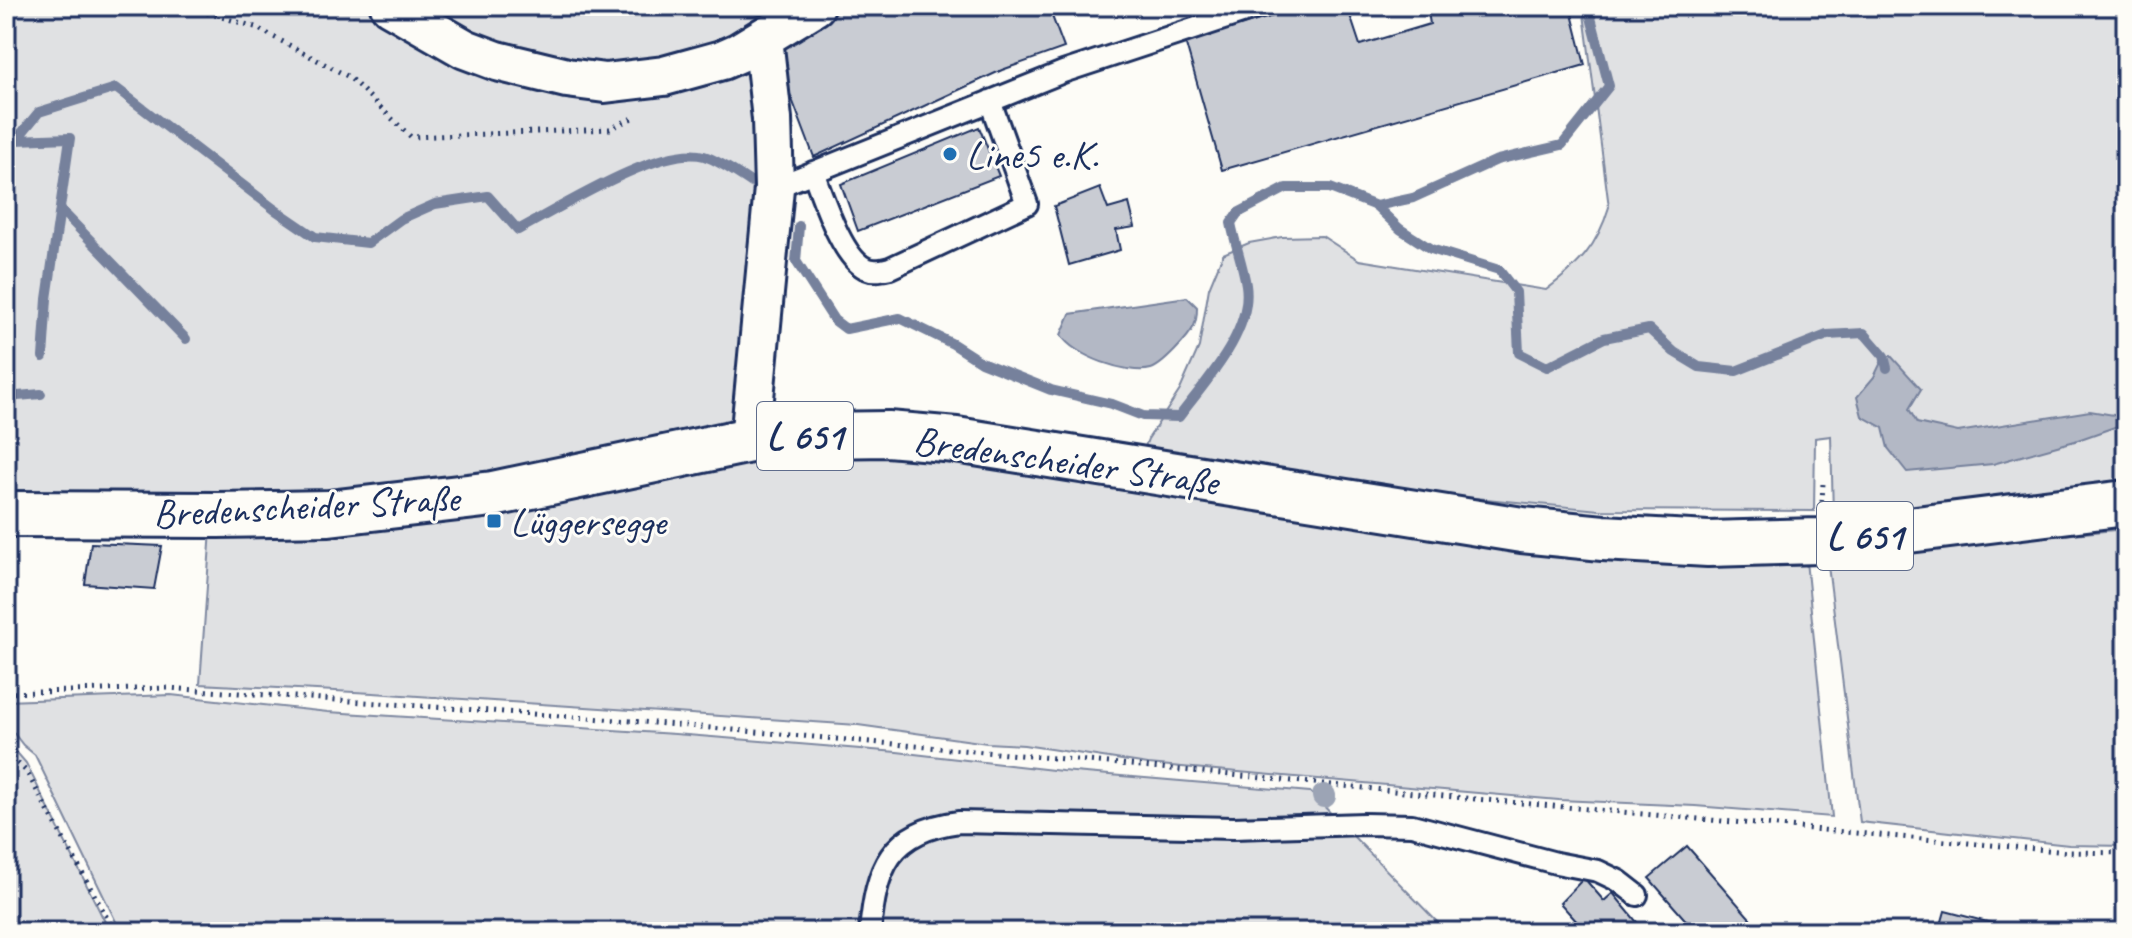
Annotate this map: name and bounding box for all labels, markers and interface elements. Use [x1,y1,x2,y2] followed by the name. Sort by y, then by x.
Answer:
[966,130,1099,180] place label: Line5 e.K.
[941,145,959,163] marker: Line5 e.K.
[757,402,853,470] road number: L 651
[911,415,1224,507] street label: Bredenscheider Straße
[152,473,463,539] street label: Bredenscheider Straße
[510,497,669,547] place label: Lüggersegge
[1817,502,1913,570] road number: L 651
[485,512,503,530] marker: Lüggersegge

